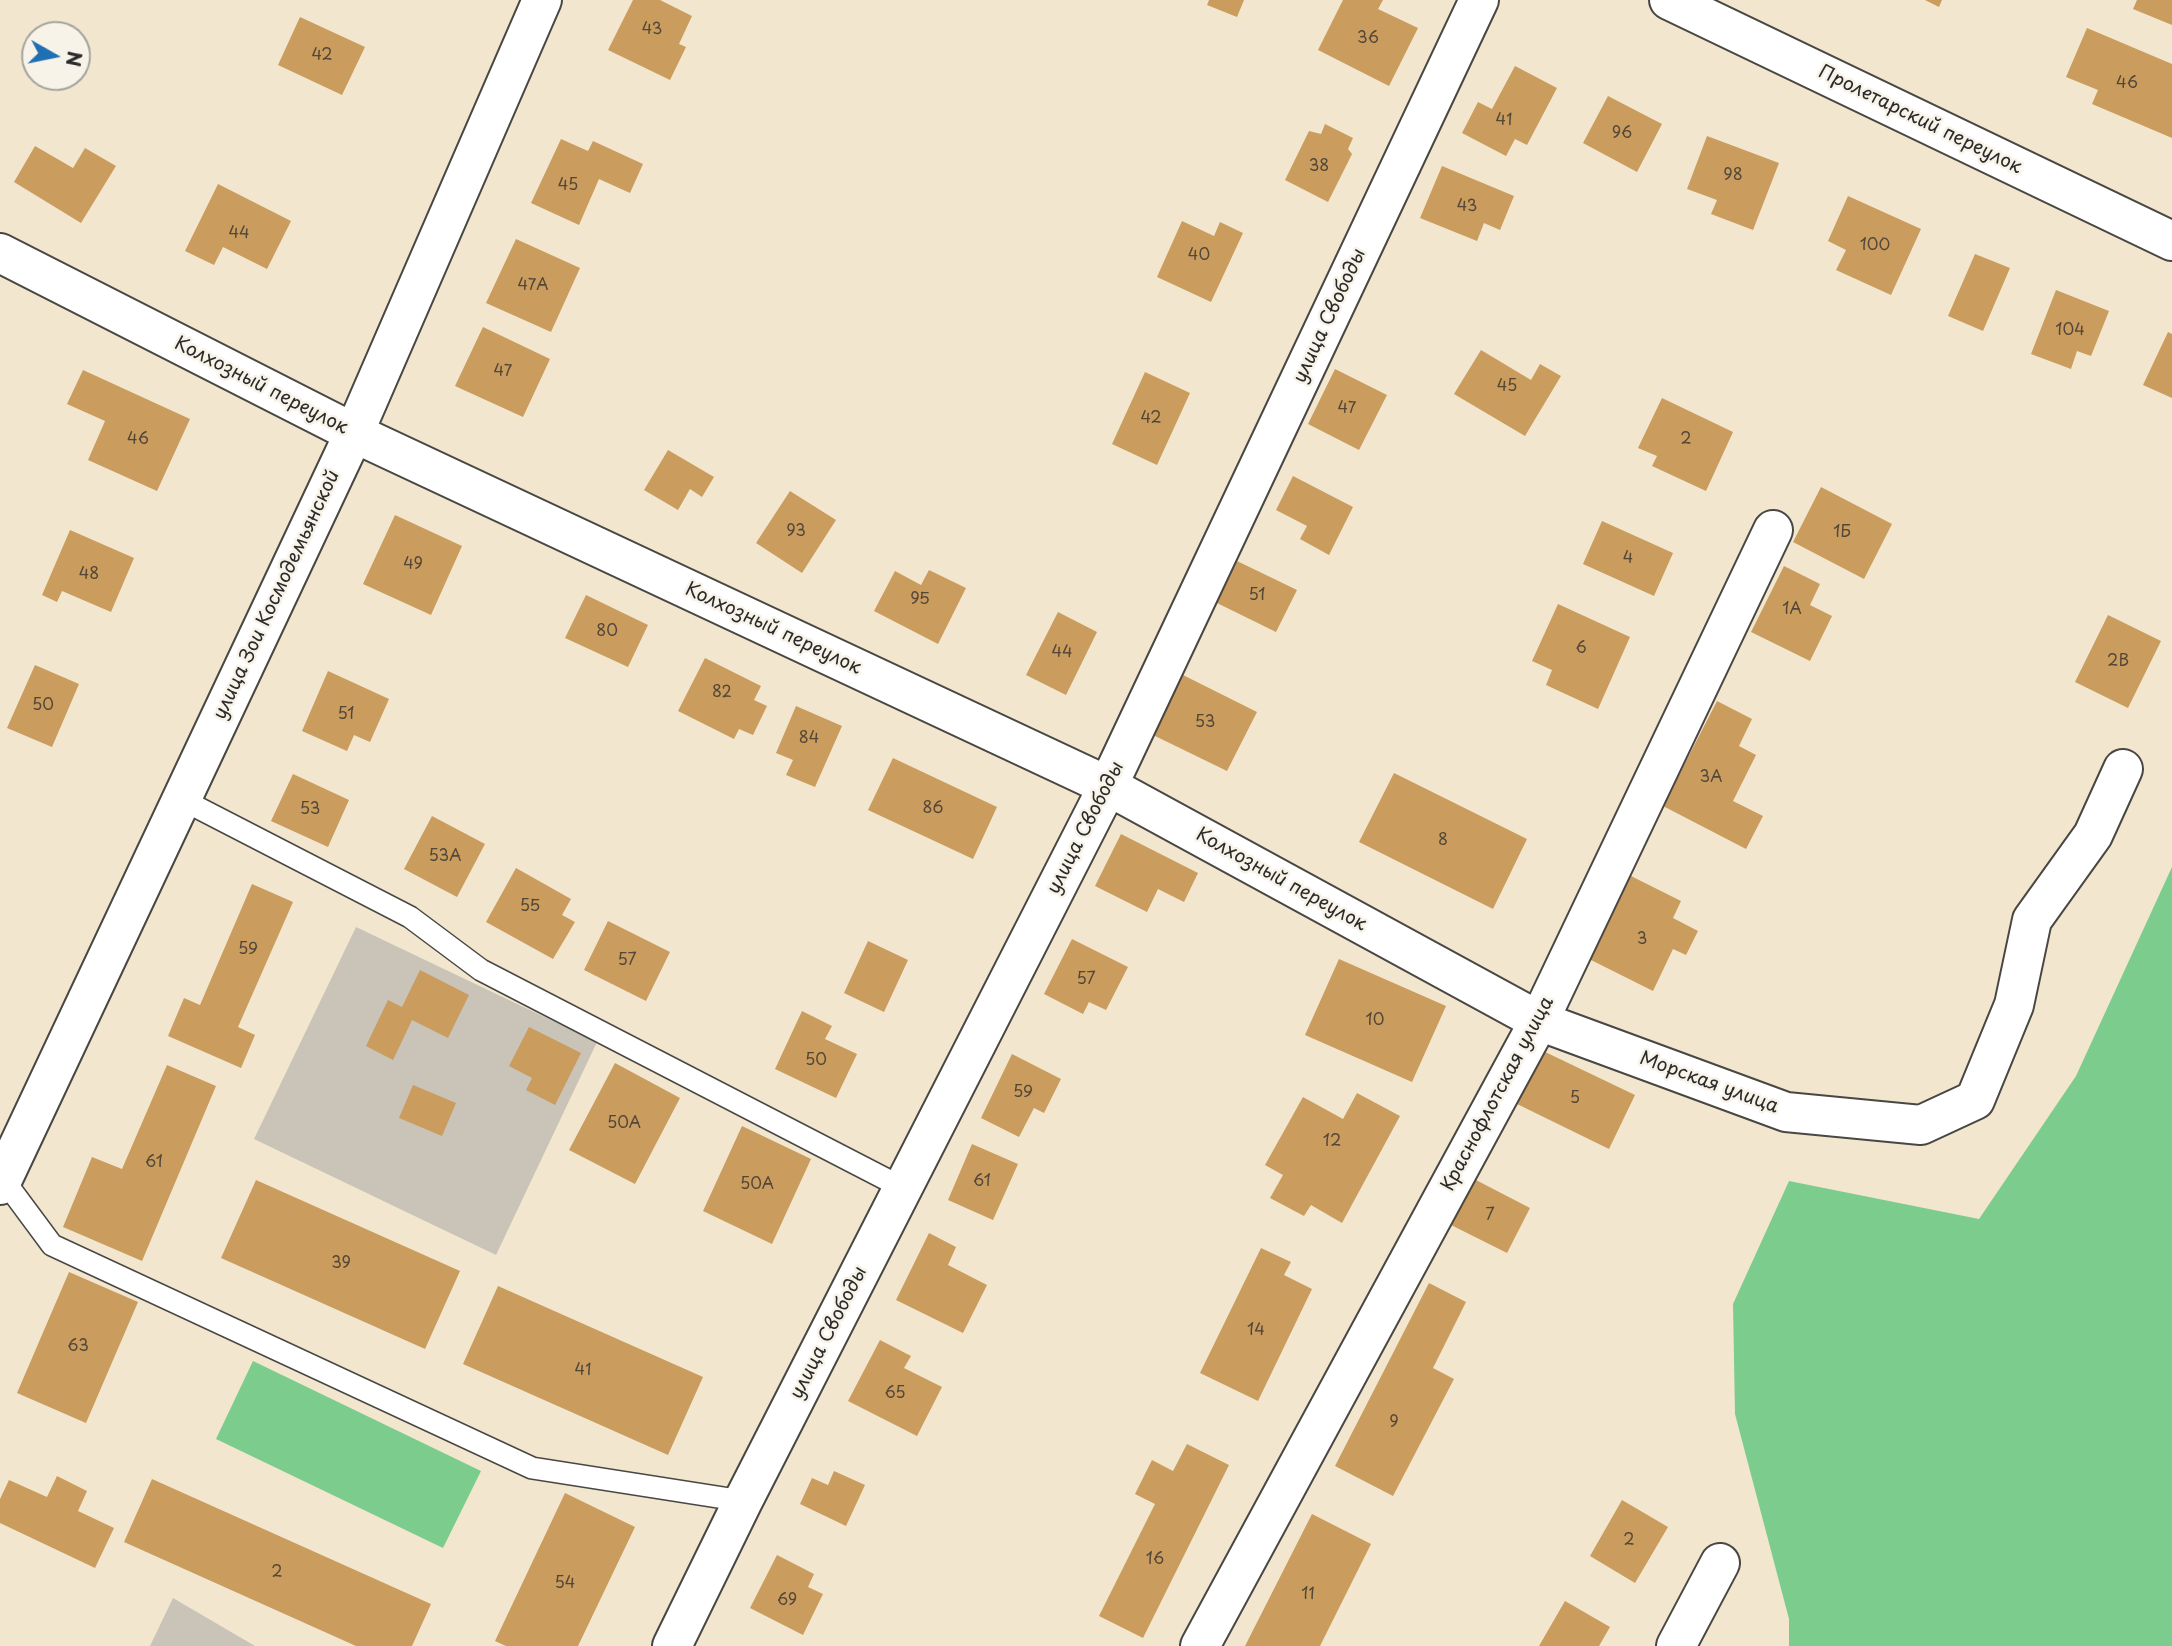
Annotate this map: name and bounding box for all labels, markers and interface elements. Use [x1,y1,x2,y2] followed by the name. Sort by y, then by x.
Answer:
[642,20,662,40] house number: 43
[21,21,91,91] north arrow
[1357,29,1379,49] house number: 36
[311,46,333,66] house number: 42
[60,49,90,69] text: N
[1815,61,2025,179] street label: Пролетарский переулок
[2116,74,2138,94] house number: 46
[1496,111,1512,131] house number: 41
[1612,124,1632,144] house number: 96
[1309,157,1329,177] house number: 38
[1723,166,1743,186] house number: 98
[558,176,578,196] house number: 45
[1457,197,1477,217] house number: 43
[228,224,250,244] house number: 44
[1860,236,1890,256] house number: 100
[1289,245,1371,387] street label: улица Свободы
[1188,246,1210,266] house number: 40
[517,276,549,296] house number: 47А
[2055,321,2085,341] house number: 104
[170,332,352,440] street label: Колхозный переулок
[494,362,512,382] house number: 47
[1497,377,1517,397] house number: 45
[1338,399,1356,419] house number: 47
[1140,409,1162,429] house number: 42
[127,430,149,450] house number: 46
[1680,430,1692,450] house number: 2
[209,467,345,723] street label: улица Зои Космодемьянской
[786,522,806,542] house number: 93
[1833,523,1851,543] house number: 1Б
[1623,549,1633,569] house number: 4
[403,555,423,575] house number: 49
[79,565,99,585] house number: 48
[681,578,865,680] street label: Колхозный переулок
[1248,586,1266,606] house number: 51
[910,590,930,610] house number: 95
[1782,600,1802,620] house number: 1А
[596,622,618,642] house number: 80
[1575,639,1587,659] house number: 6
[1051,643,1073,663] house number: 44
[2107,652,2129,672] house number: 2В
[712,683,732,703] house number: 82
[32,696,54,716] house number: 50
[337,705,355,725] house number: 51
[1195,713,1215,733] house number: 53
[799,729,819,749] house number: 84
[1043,758,1129,898] street label: улица Свободы
[1700,768,1722,788] house number: 3А
[923,799,943,819] house number: 86
[300,800,320,820] house number: 53
[1192,824,1370,936] street label: Колхозный переулок
[1438,831,1448,851] house number: 8
[429,847,461,867] house number: 53А
[520,897,540,917] house number: 55
[1637,930,1647,950] house number: 3
[238,940,258,960] house number: 59
[617,951,637,971] house number: 57
[1076,970,1096,990] house number: 57
[1437,993,1559,1195] street label: Краснофлотская улица
[1366,1011,1384,1031] house number: 10
[1637,1047,1781,1119] street label: Морская улица
[805,1051,827,1071] house number: 50
[1013,1083,1033,1103] house number: 59
[1570,1089,1580,1109] house number: 5
[607,1114,641,1134] house number: 50А
[1323,1132,1341,1152] house number: 12
[145,1153,163,1173] house number: 61
[973,1172,991,1192] house number: 61
[740,1175,774,1195] house number: 50А
[1485,1206,1495,1226] house number: 7
[331,1254,351,1274] house number: 39
[786,1263,872,1403] street label: улица Свободы
[1247,1321,1265,1341] house number: 14
[67,1337,89,1357] house number: 63
[575,1361,591,1381] house number: 41
[884,1384,906,1404] house number: 65
[1389,1413,1399,1433] house number: 9
[1623,1531,1635,1551] house number: 2
[1146,1550,1164,1570] house number: 16
[271,1563,283,1583] house number: 2
[555,1574,575,1594] house number: 54
[1301,1585,1315,1605] house number: 11
[777,1591,797,1611] house number: 69

